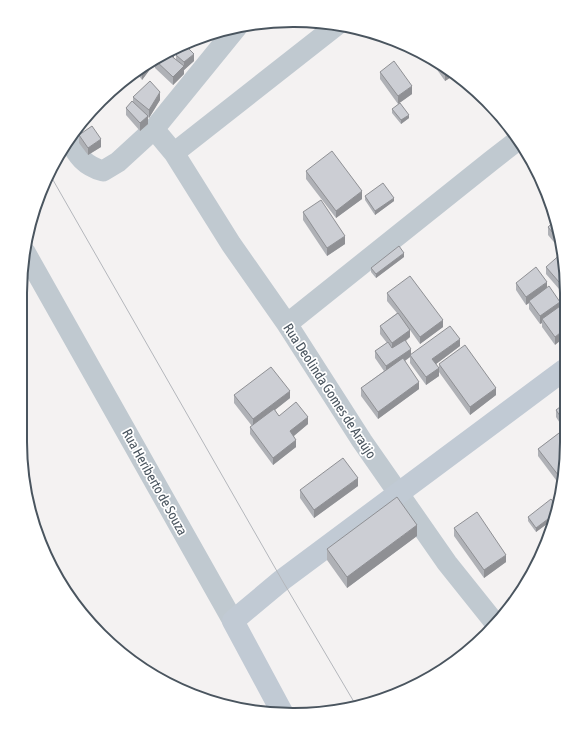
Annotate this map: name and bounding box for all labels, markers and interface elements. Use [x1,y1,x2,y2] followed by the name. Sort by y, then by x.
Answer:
[280,321,380,461] street label: Rua Deolinda Gomes de Araújo
[119,426,191,538] street label: Rua Heriberto de Souza

